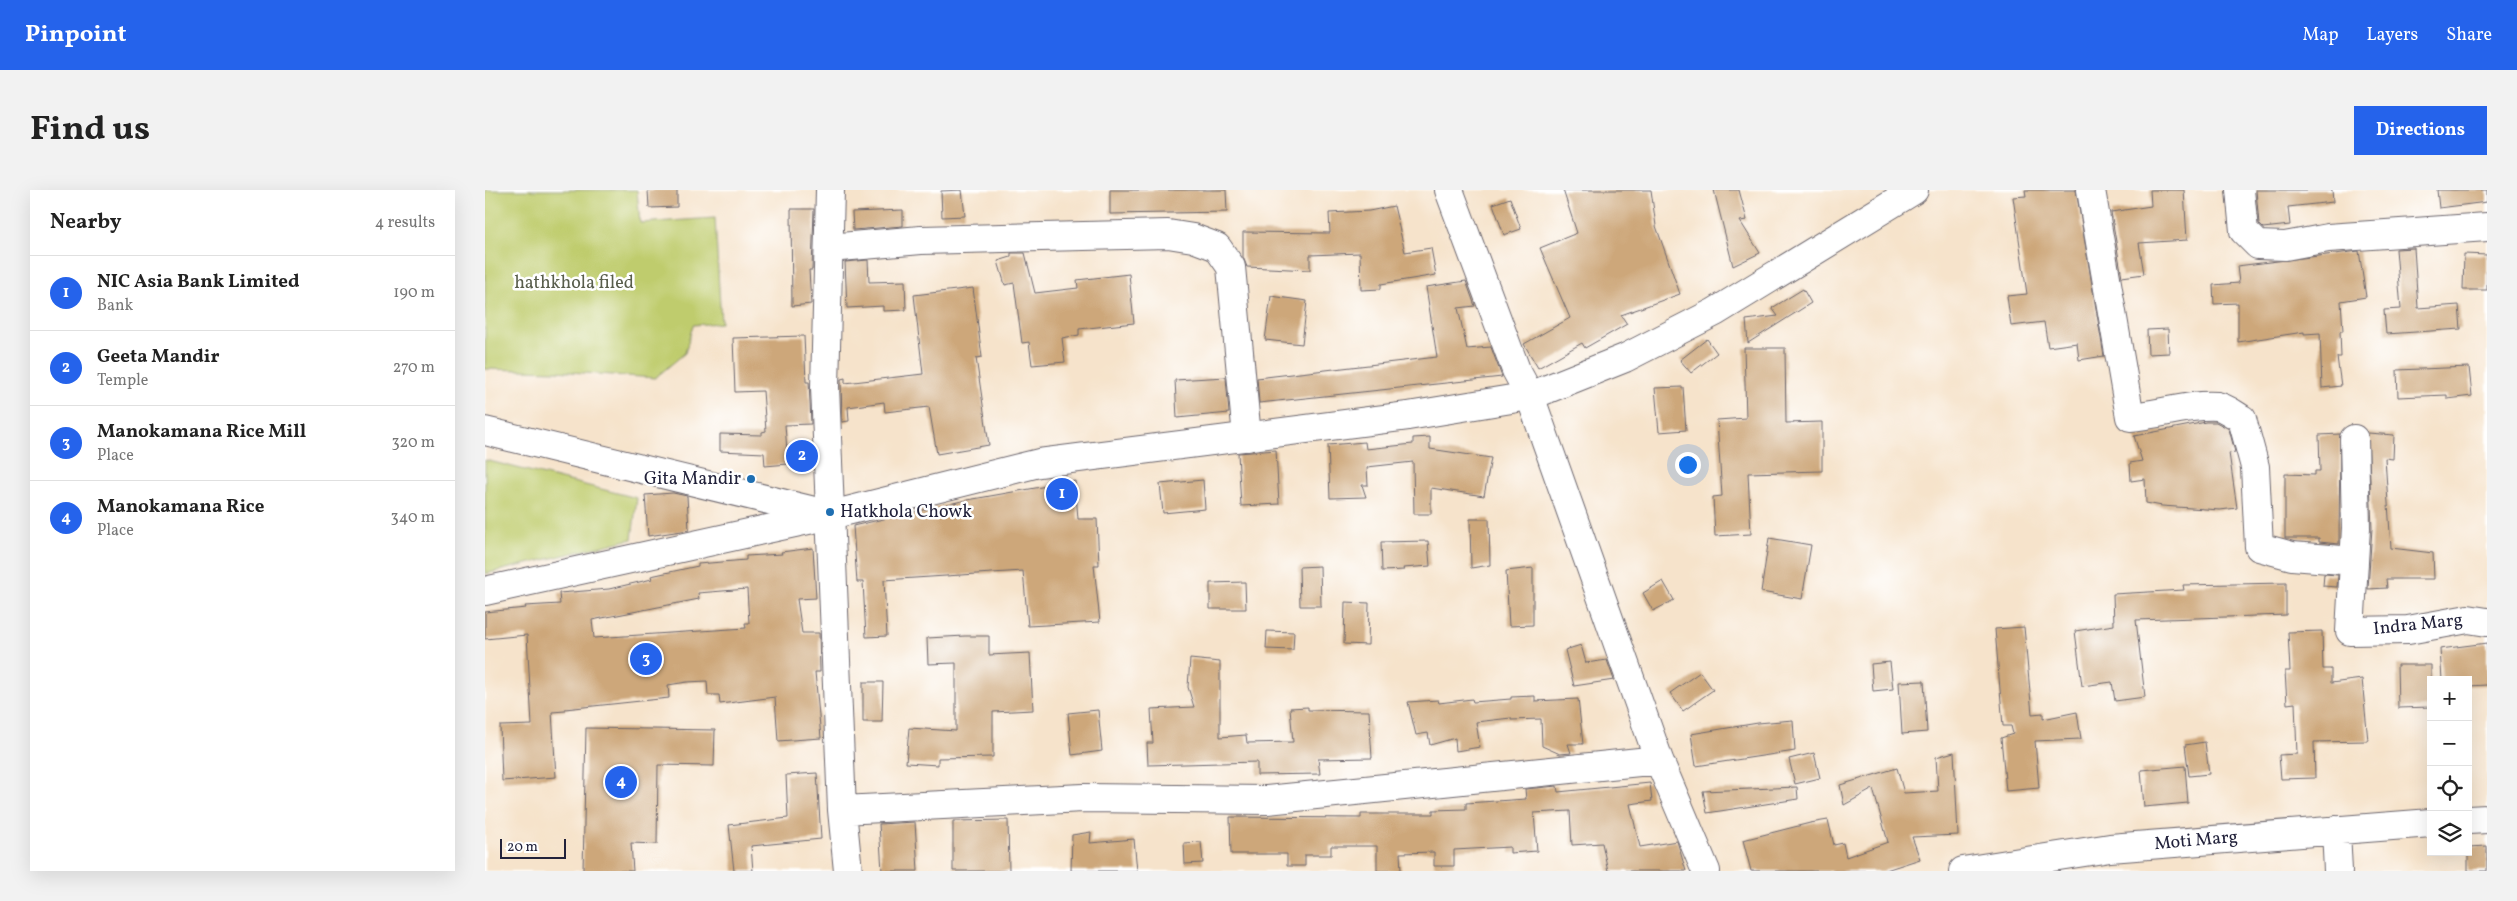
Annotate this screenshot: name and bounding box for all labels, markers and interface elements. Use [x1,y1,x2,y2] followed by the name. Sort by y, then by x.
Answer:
[25,18,127,52] text: Pinpoint
[2302,23,2338,48] text: Map
[2366,23,2418,48] text: Layers
[2446,23,2492,48] text: Share
[30,106,150,154] text: Find us
[2354,106,2487,155] button: Directions
[50,208,121,237] text: Nearby
[375,212,435,234] text: 4 results
[97,269,300,295] text: NIC Asia Bank Limited
[514,271,634,296] park label: hathkhola filed
[63,282,69,304] text: 1
[393,282,435,304] text: 190 m
[97,295,133,317] text: Bank
[97,344,220,370] text: Geeta Mandir
[62,357,70,379] text: 2
[393,357,435,379] text: 270 m
[97,370,148,392] text: Temple
[97,419,306,445] text: Manokamana Rice Mill
[62,432,70,454] text: 3
[391,432,435,454] text: 320 m
[786,437,818,475] pin: 2
[97,445,134,467] text: Place
[1675,452,1701,478] your location
[644,467,741,492] place label: Gita Mandir
[745,473,757,485] marker: Gita Mandir
[1046,475,1078,513] pin: 1
[97,494,264,520] text: Manokamana Rice
[840,500,972,525] place label: Hatkhola Chowk
[824,506,836,518] marker: Hatkhola Chowk
[61,507,71,529] text: 4
[391,507,435,529] text: 340 m
[97,520,134,542] text: Place
[2372,608,2464,642] street label: Indra Marg
[630,640,662,678] pin: 3
[2427,676,2472,856] map controls
[2427,676,2472,721] button: +
[2427,721,2472,766] button: −
[605,763,637,801] pin: 4
[2427,766,2472,811] button: locate
[2427,811,2472,856] button: layers
[2153,825,2239,857] street label: Moti Marg
[500,836,566,859] scale bar
[507,838,538,857] text: 20 m

